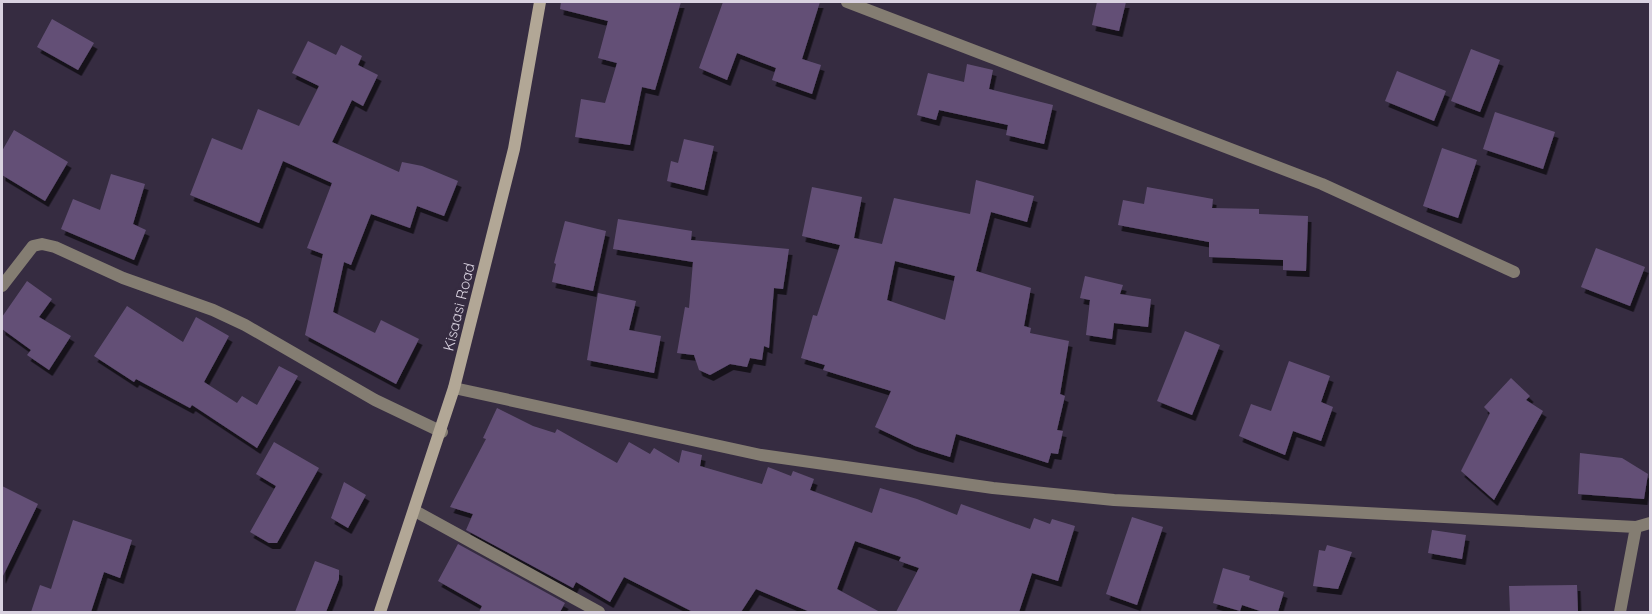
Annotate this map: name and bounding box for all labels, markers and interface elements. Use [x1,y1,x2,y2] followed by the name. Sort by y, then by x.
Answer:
[438,261,479,353] street label: Kisaasi Road

